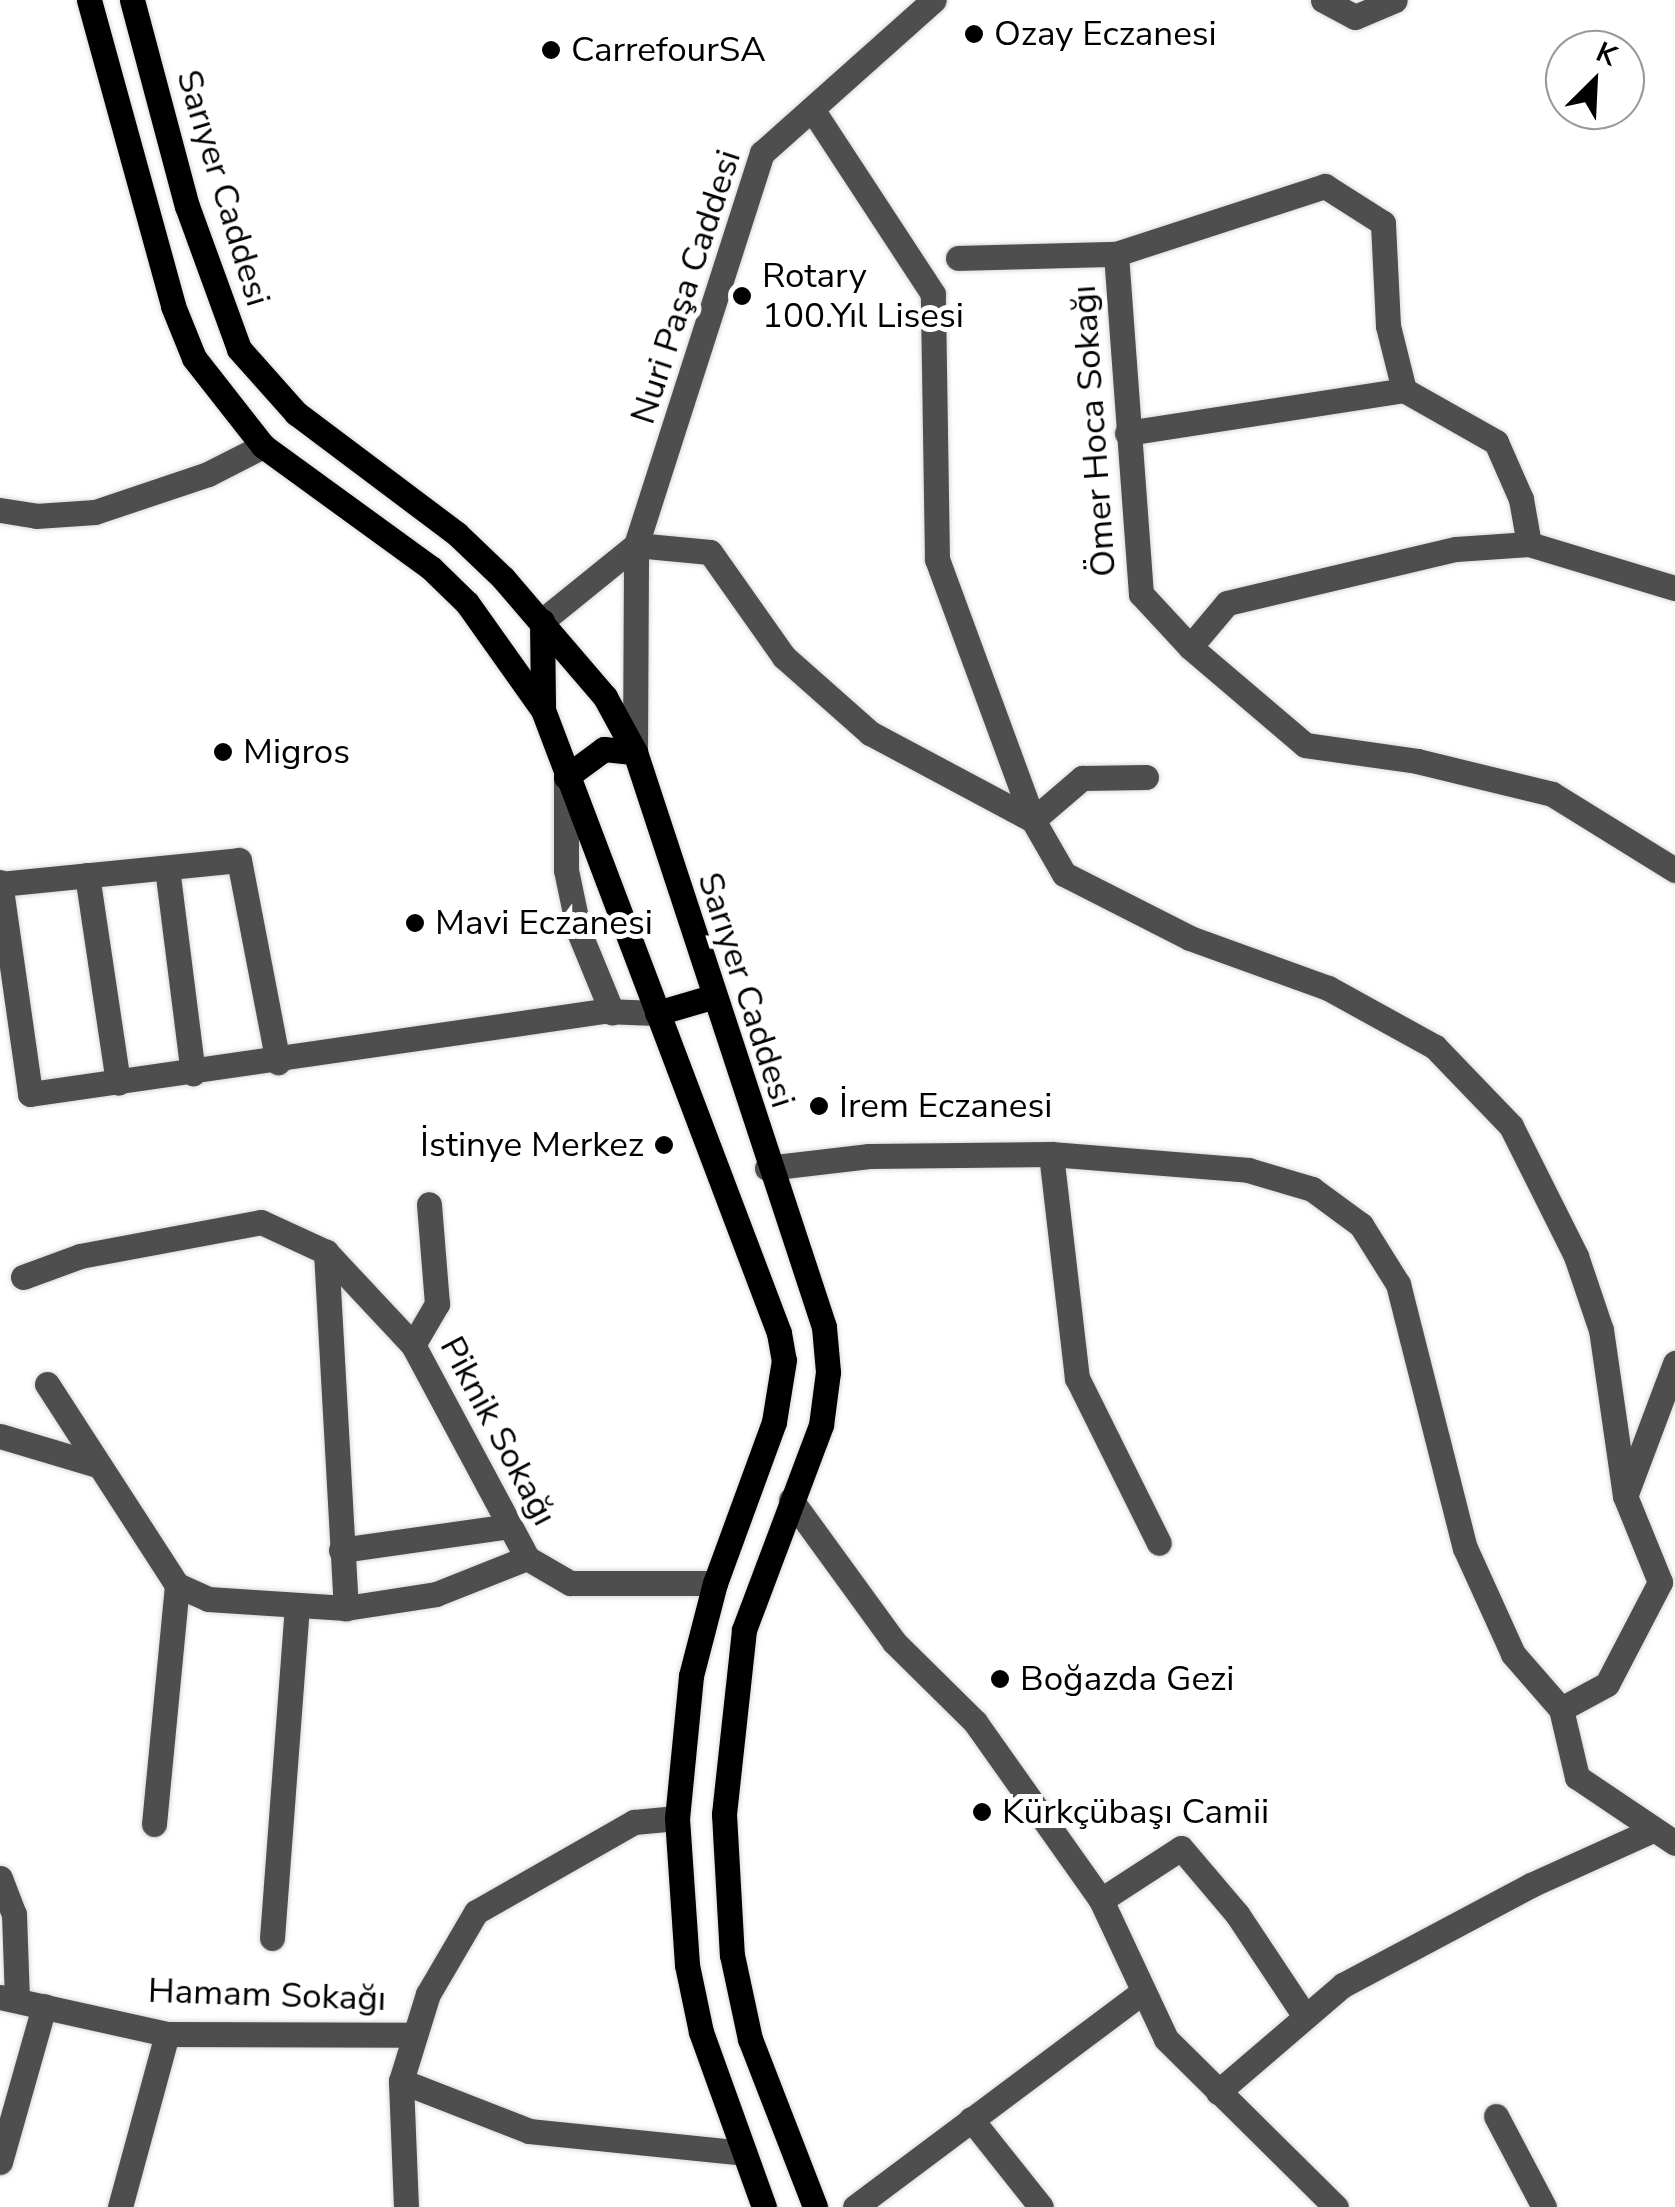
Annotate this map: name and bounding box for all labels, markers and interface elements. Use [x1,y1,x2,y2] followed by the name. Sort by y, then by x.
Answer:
[994,13,1217,55] place label: Ozay Eczanesi
[963,23,985,45] marker: Ozay Eczanesi
[571,29,766,71] place label: CarrefourSA
[1545,30,1645,130] north arrow
[1590,33,1623,76] text: K
[540,39,562,61] marker: CarrefourSA
[167,65,279,311] street label: Sarıyer Caddesi
[622,145,750,429] street label: Nuri Paşa Caddesi
[762,255,964,337] place label: Rotary 100.Yıl Lisesi
[1063,284,1125,578] street label: Ömer Hoca Sokağı
[731,285,753,307] marker: Rotary 100.Yıl Lisesi
[243,731,350,773] place label: Migros
[212,741,234,763] marker: Migros
[688,867,804,1113] street label: Sarıyer Caddesi
[435,902,653,944] place label: Mavi Eczanesi
[404,912,426,934] marker: Mavi Eczanesi
[839,1085,1052,1127] place label: İrem Eczanesi
[808,1095,830,1117] marker: İrem Eczanesi
[420,1124,644,1166] place label: İstinye Merkez
[653,1134,675,1156] marker: İstinye Merkez
[431,1329,565,1533] street label: Piknik Sokağı
[1020,1658,1234,1700] place label: Boğazda Gezi
[989,1668,1011,1690] marker: Boğazda Gezi
[1002,1791,1269,1833] place label: Kürkçübaşı Camii
[971,1801,993,1823] marker: Kürkçübaşı Camii
[147,1970,387,2020] street label: Hamam Sokağı

